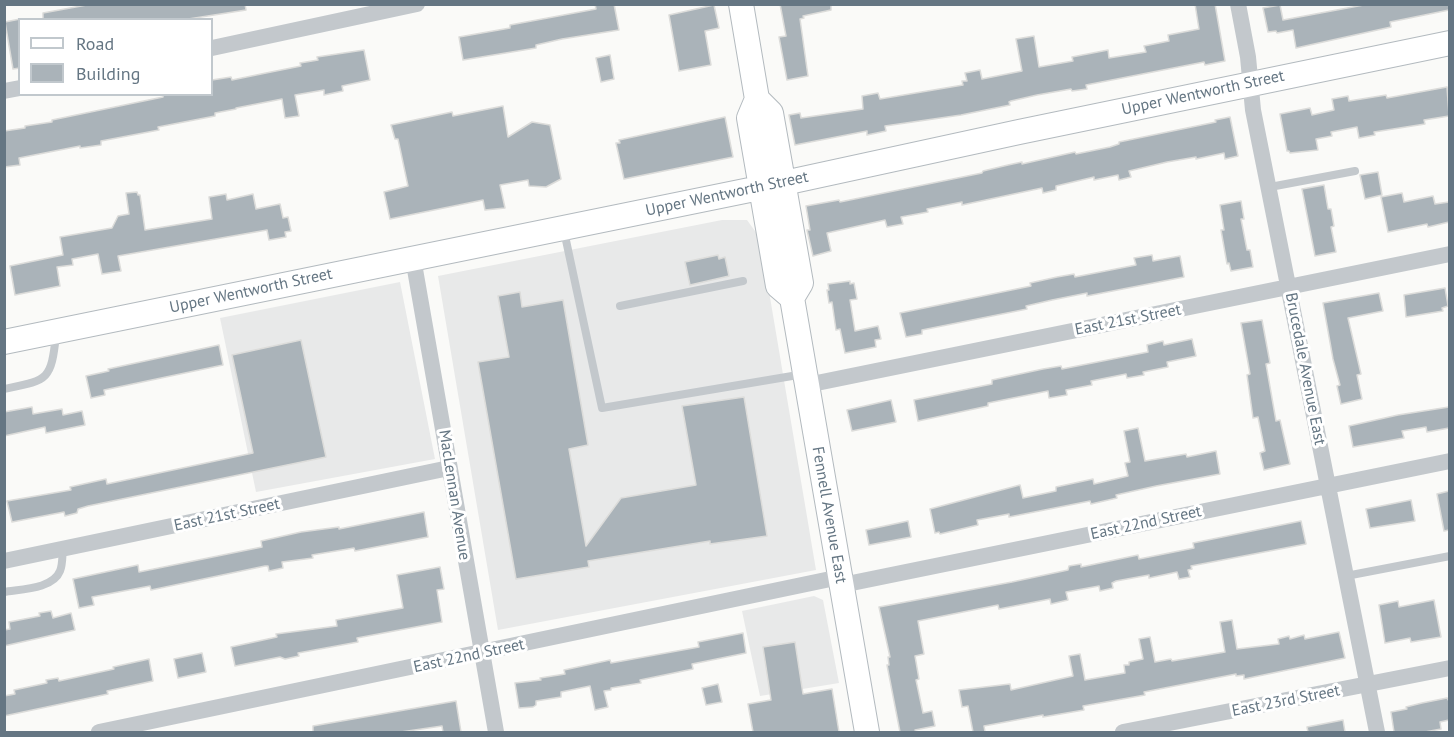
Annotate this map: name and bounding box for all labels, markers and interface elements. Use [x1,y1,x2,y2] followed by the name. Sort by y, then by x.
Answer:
[18,18,213,96] legend
[76,32,114,55] text: Road
[76,62,140,85] text: Building
[1120,66,1286,120] street label: Upper Wentworth Street
[644,167,810,221] street label: Upper Wentworth Street
[168,264,334,318] street label: Upper Wentworth Street
[1281,291,1329,447] street label: Brucedale Avenue East
[1073,300,1183,340] street label: East 21st Street
[434,428,474,562] street label: MacLennan Avenue
[808,445,850,585] street label: Fennell Avenue East
[172,494,282,536] street label: East 21st Street
[1089,502,1203,544] street label: East 22nd Street
[412,635,526,677] street label: East 22nd Street
[1230,681,1342,721] street label: East 23rd Street

